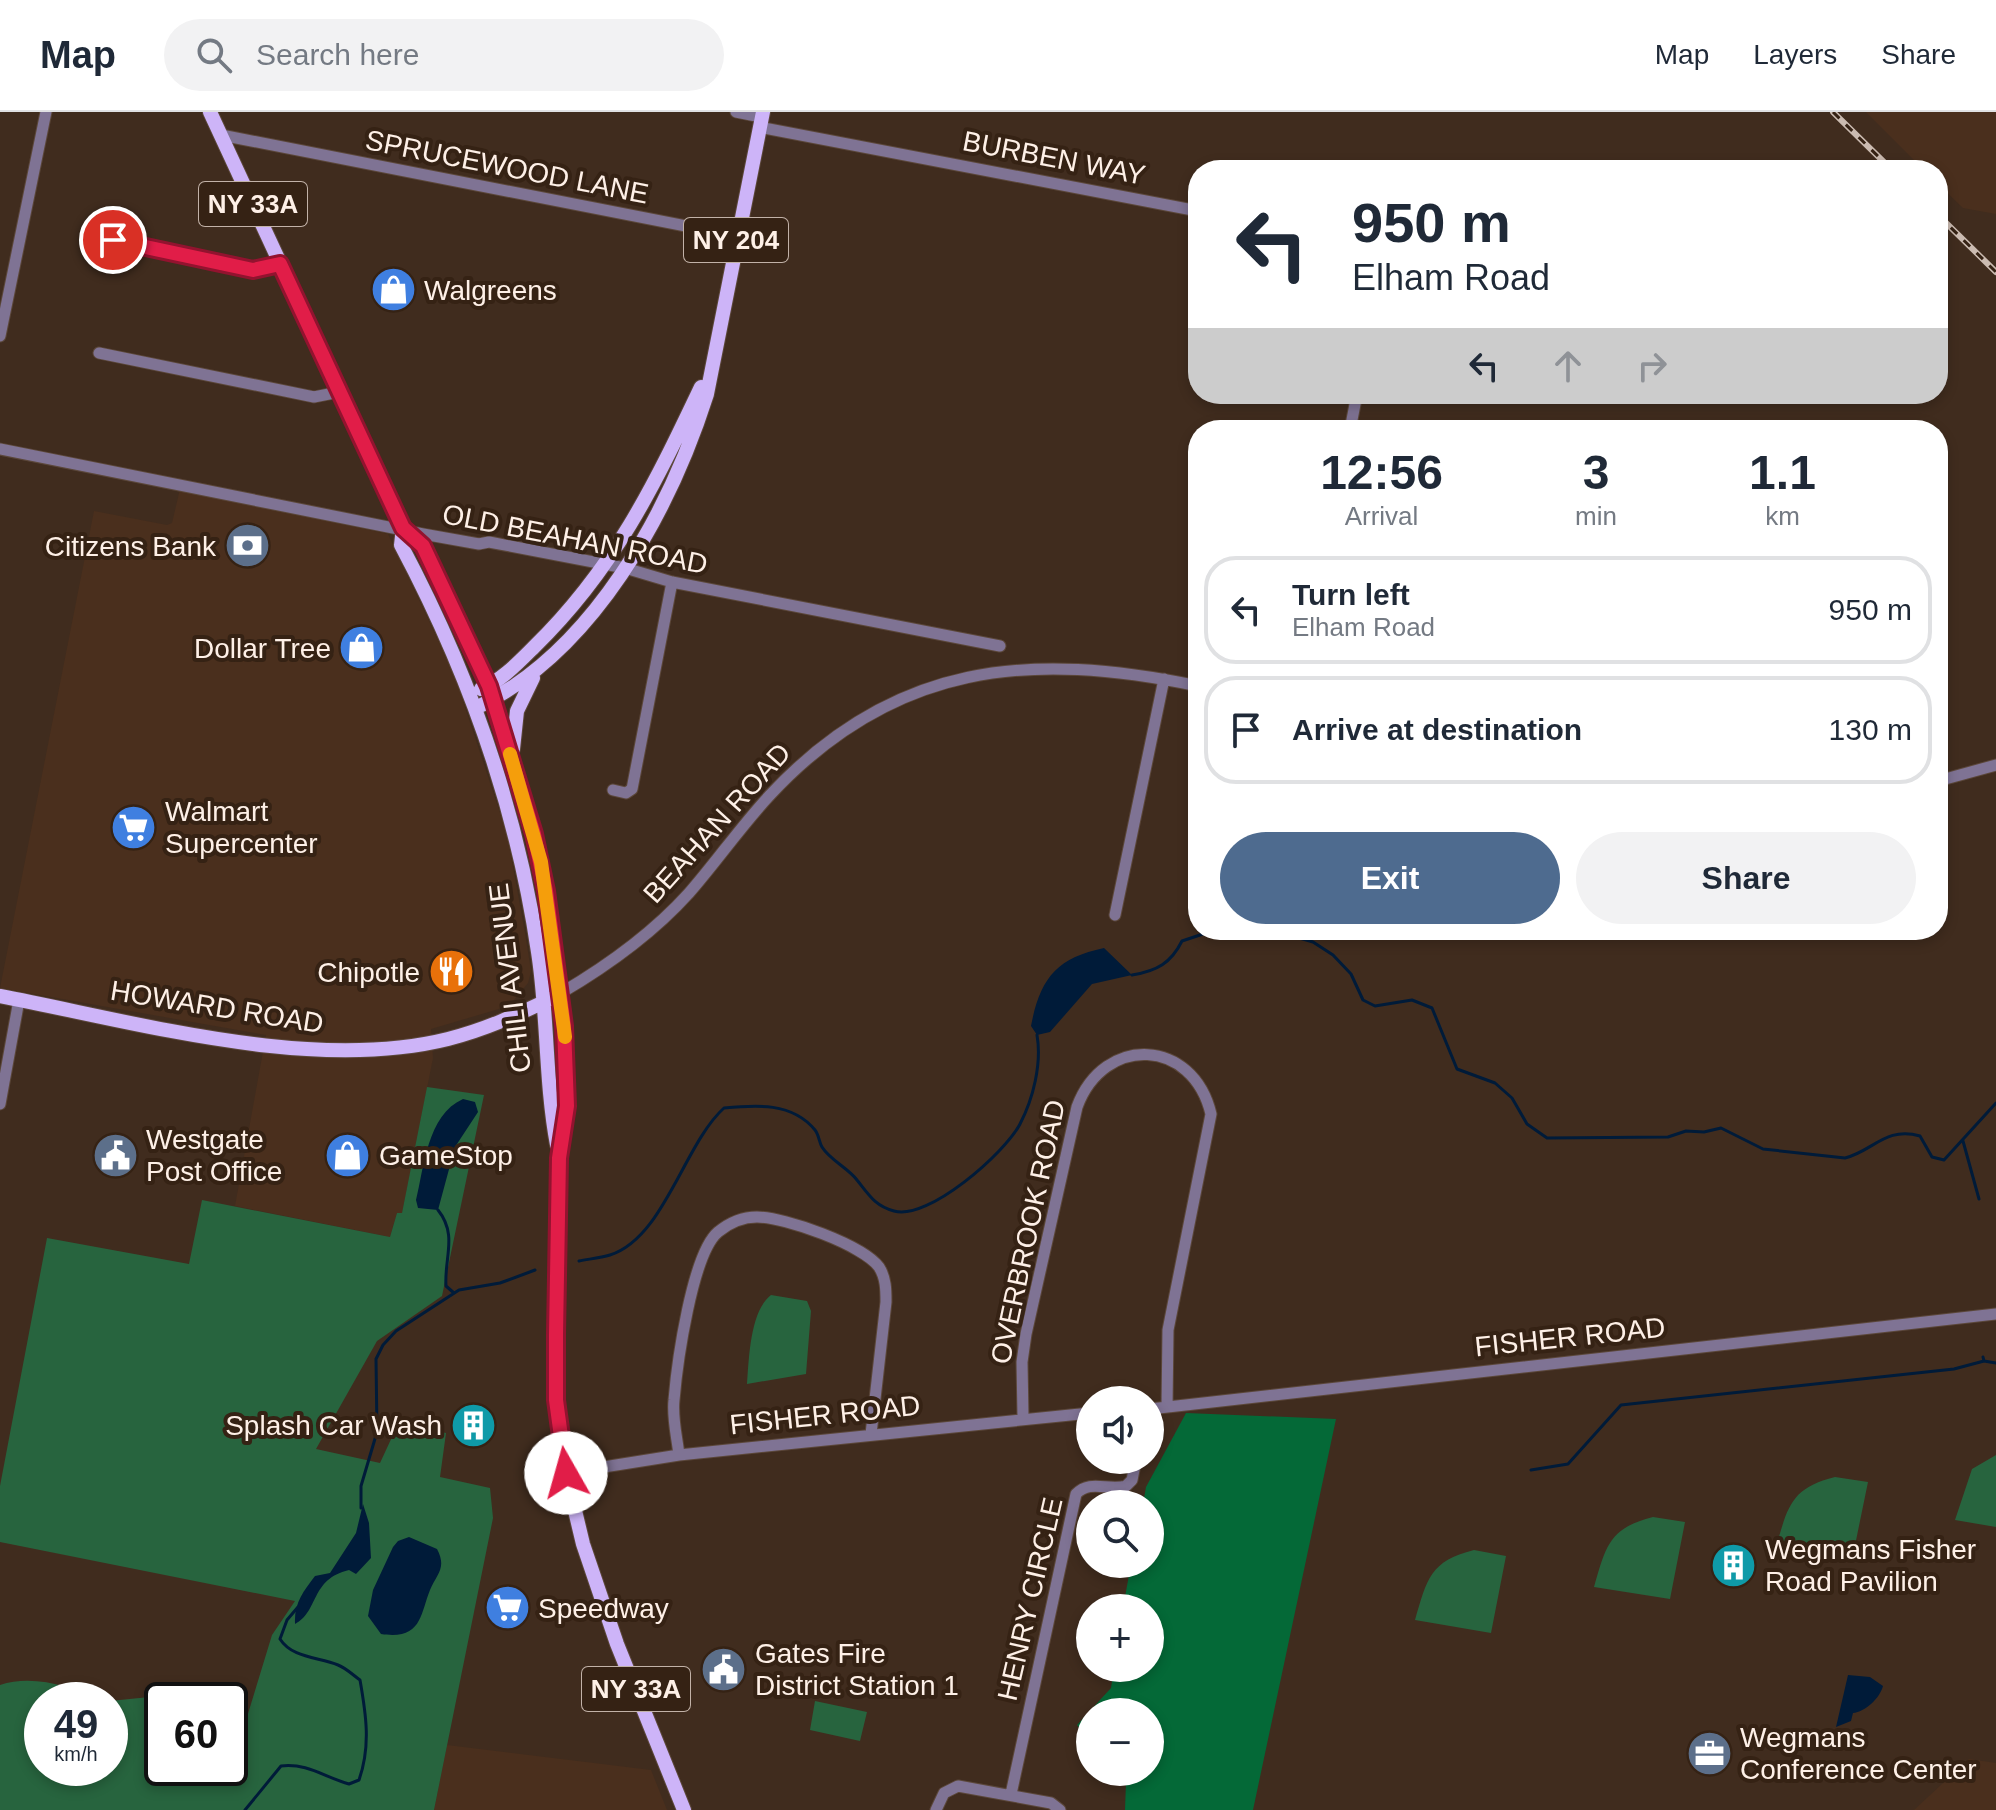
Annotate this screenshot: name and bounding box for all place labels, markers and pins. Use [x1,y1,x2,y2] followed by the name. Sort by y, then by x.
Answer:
[79,206,147,274] pin
[369,266,417,314] shop icon: Walgreens
[424,275,557,306] place label: Walgreens
[223,522,271,570] bank icon: Citizens Bank
[45,531,217,562] place label: Citizens Bank
[338,624,386,672] shop icon: Dollar Tree
[194,633,331,664] place label: Dollar Tree
[165,796,318,859] place label: Walmart Supercenter
[110,803,158,851] supermarket icon: Walmart Supercenter
[427,948,475,996] restaurant icon: Chipotle
[317,957,420,988] place label: Chipotle
[146,1124,282,1187] place label: Westgate Post Office
[91,1131,139,1179] public building icon: Westgate Post Office
[324,1131,372,1179] shop icon: GameStop
[379,1140,513,1171] place label: GameStop
[449,1401,497,1449] building icon: Splash Car Wash
[225,1410,442,1441] place label: Splash Car Wash
[1765,1534,1976,1597] place label: Wegmans Fisher Road Pavilion
[1710,1541,1758,1589] building icon: Wegmans Fisher Road Pavilion
[483,1584,531,1632] supermarket icon: Speedway
[538,1593,669,1624] place label: Speedway
[755,1638,959,1701] place label: Gates Fire District Station 1
[700,1645,748,1693] public building icon: Gates Fire District Station 1
[1740,1722,1977,1785] place label: Wegmans Conference Center
[1685,1729,1733,1777] office icon: Wegmans Conference Center

